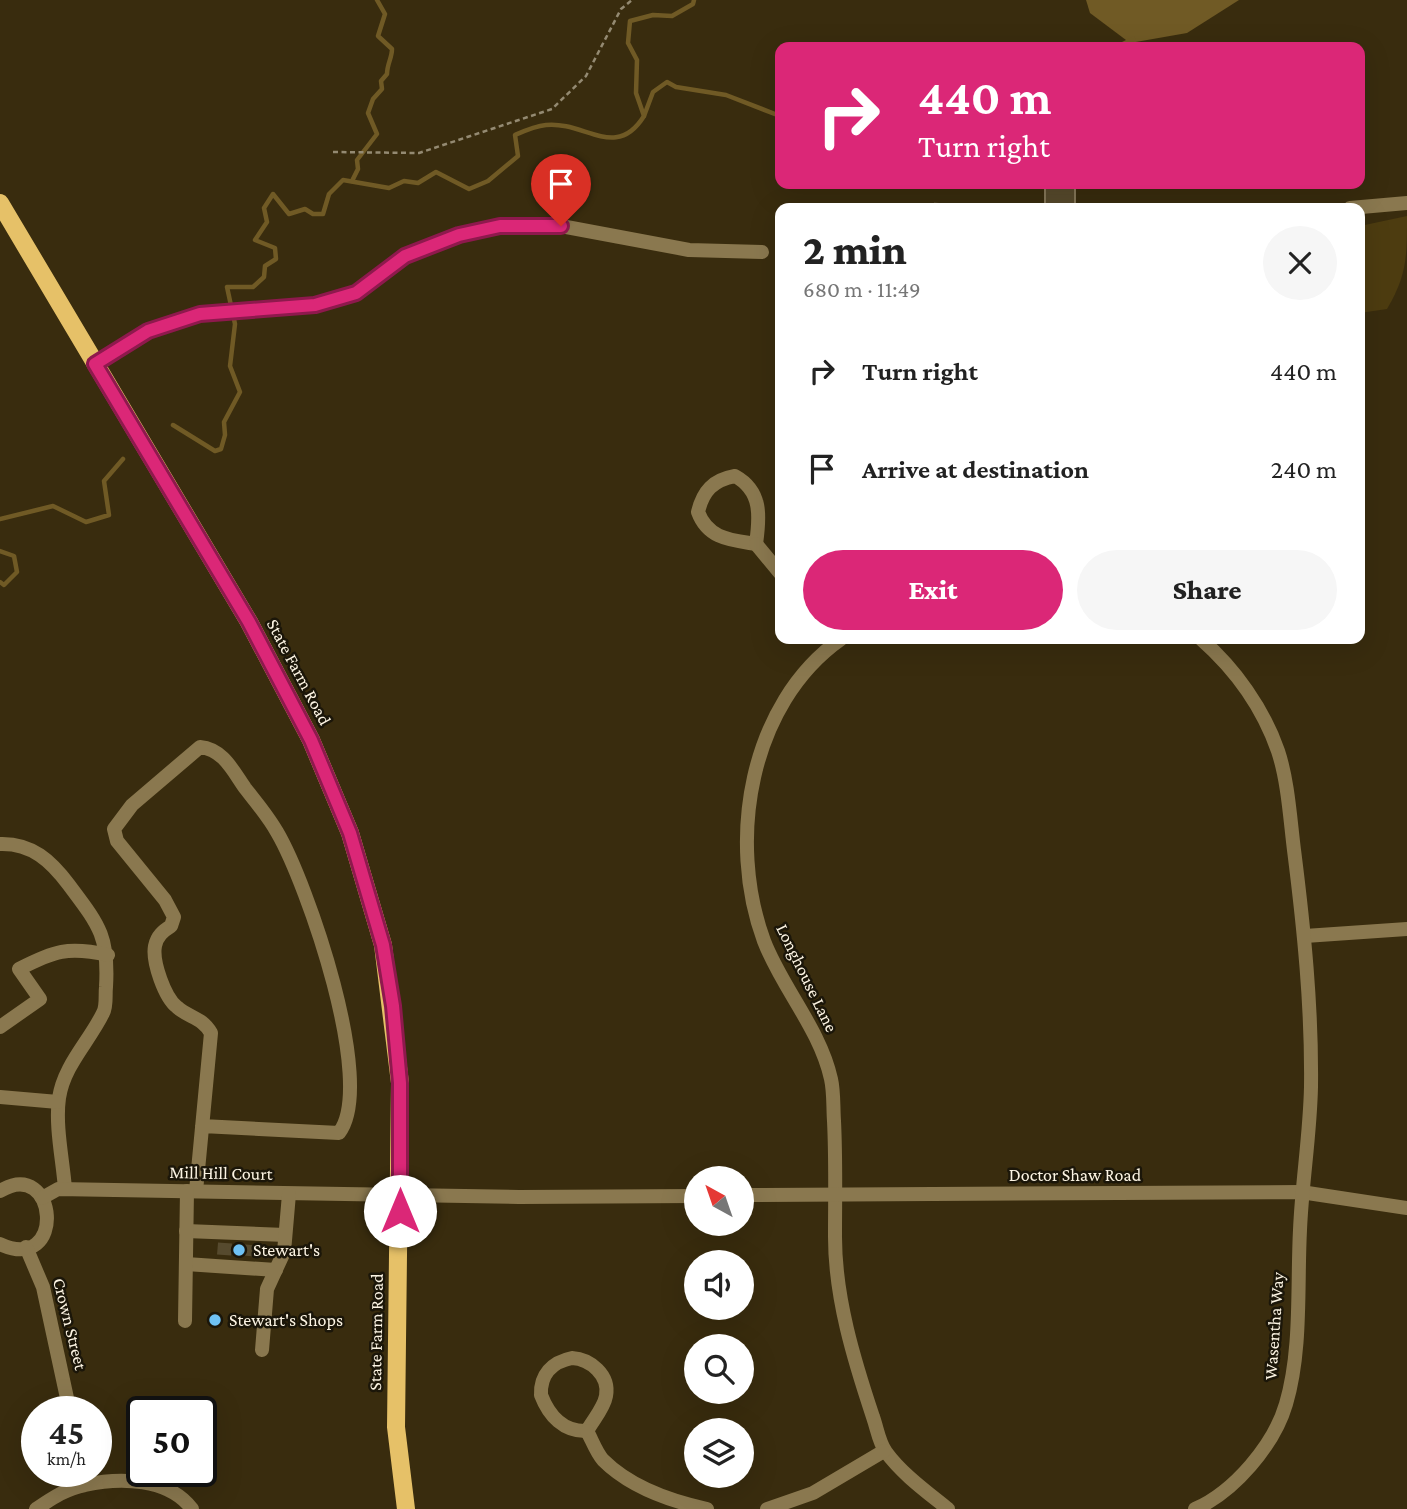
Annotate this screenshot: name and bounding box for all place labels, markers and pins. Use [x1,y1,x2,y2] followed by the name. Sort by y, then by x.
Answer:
[531,154,591,226] pin
[253,1240,320,1260] place label: Stewart's
[231,1242,247,1258] marker: Stewart's
[229,1310,343,1330] place label: Stewart's Shops
[207,1312,223,1328] marker: Stewart's Shops

